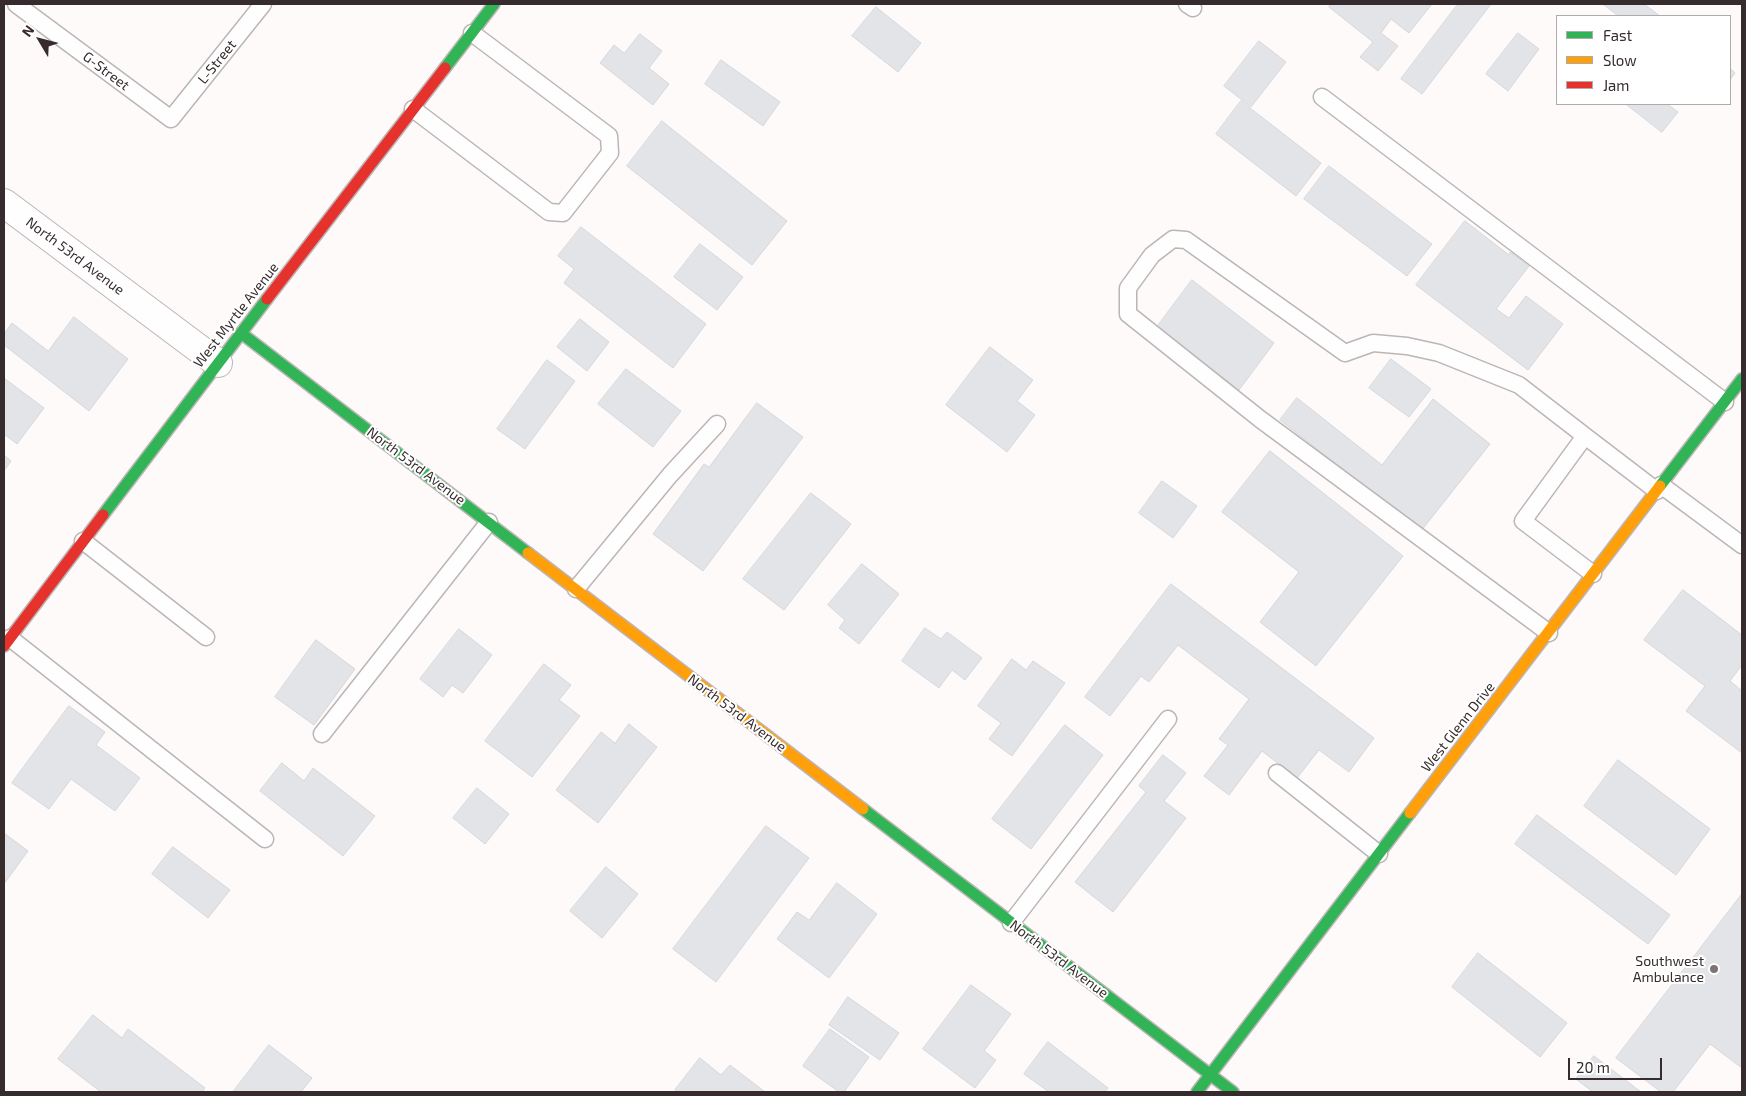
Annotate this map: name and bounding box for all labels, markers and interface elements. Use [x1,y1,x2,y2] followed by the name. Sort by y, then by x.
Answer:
[15,15,65,65] north arrow
[1556,15,1731,105] legend
[18,22,37,40] text: N
[1603,26,1632,44] text: Fast
[194,37,240,87] street label: L-Street
[79,48,133,94] street label: G-Street
[1603,51,1637,69] text: Slow
[1603,76,1629,94] text: Jam
[22,214,128,298] street label: North 53rd Avenue
[190,259,282,371] street label: West Myrtle Avenue
[363,424,469,508] street label: North 53rd Avenue
[684,671,790,755] street label: North 53rd Avenue
[1418,679,1498,775] street label: West Glenn Drive
[1006,917,1112,1001] street label: North 53rd Avenue
[1633,953,1704,986] place label: Southwest Ambulance
[1708,963,1720,975] marker: Southwest Ambulance
[1571,1048,1665,1080] scale bar
[1576,1058,1610,1076] text: 20 m

